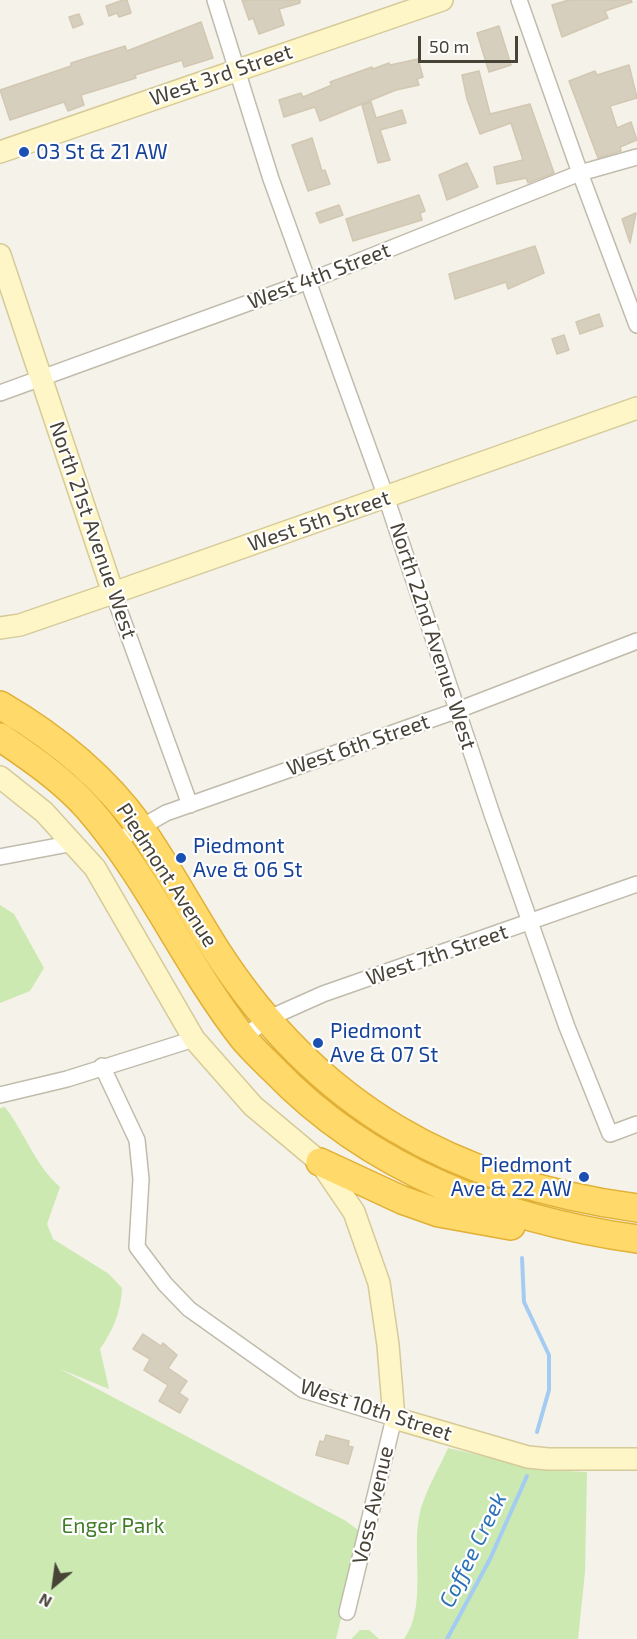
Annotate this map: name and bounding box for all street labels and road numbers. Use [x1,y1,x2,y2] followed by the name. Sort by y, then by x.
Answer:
[146,39,296,111] street label: West 3rd Street
[244,237,394,315] street label: West 4th Street
[44,418,142,642] street label: North 21st Avenue West
[245,485,393,557] street label: West 5th Street
[384,519,482,753] street label: North 22nd Avenue West
[283,709,433,781] street label: West 6th Street
[111,798,223,952] street label: Piedmont Avenue
[363,919,511,991] street label: West 7th Street
[297,1374,455,1446] street label: West 10th Street
[347,1444,399,1566] street label: Voss Avenue

